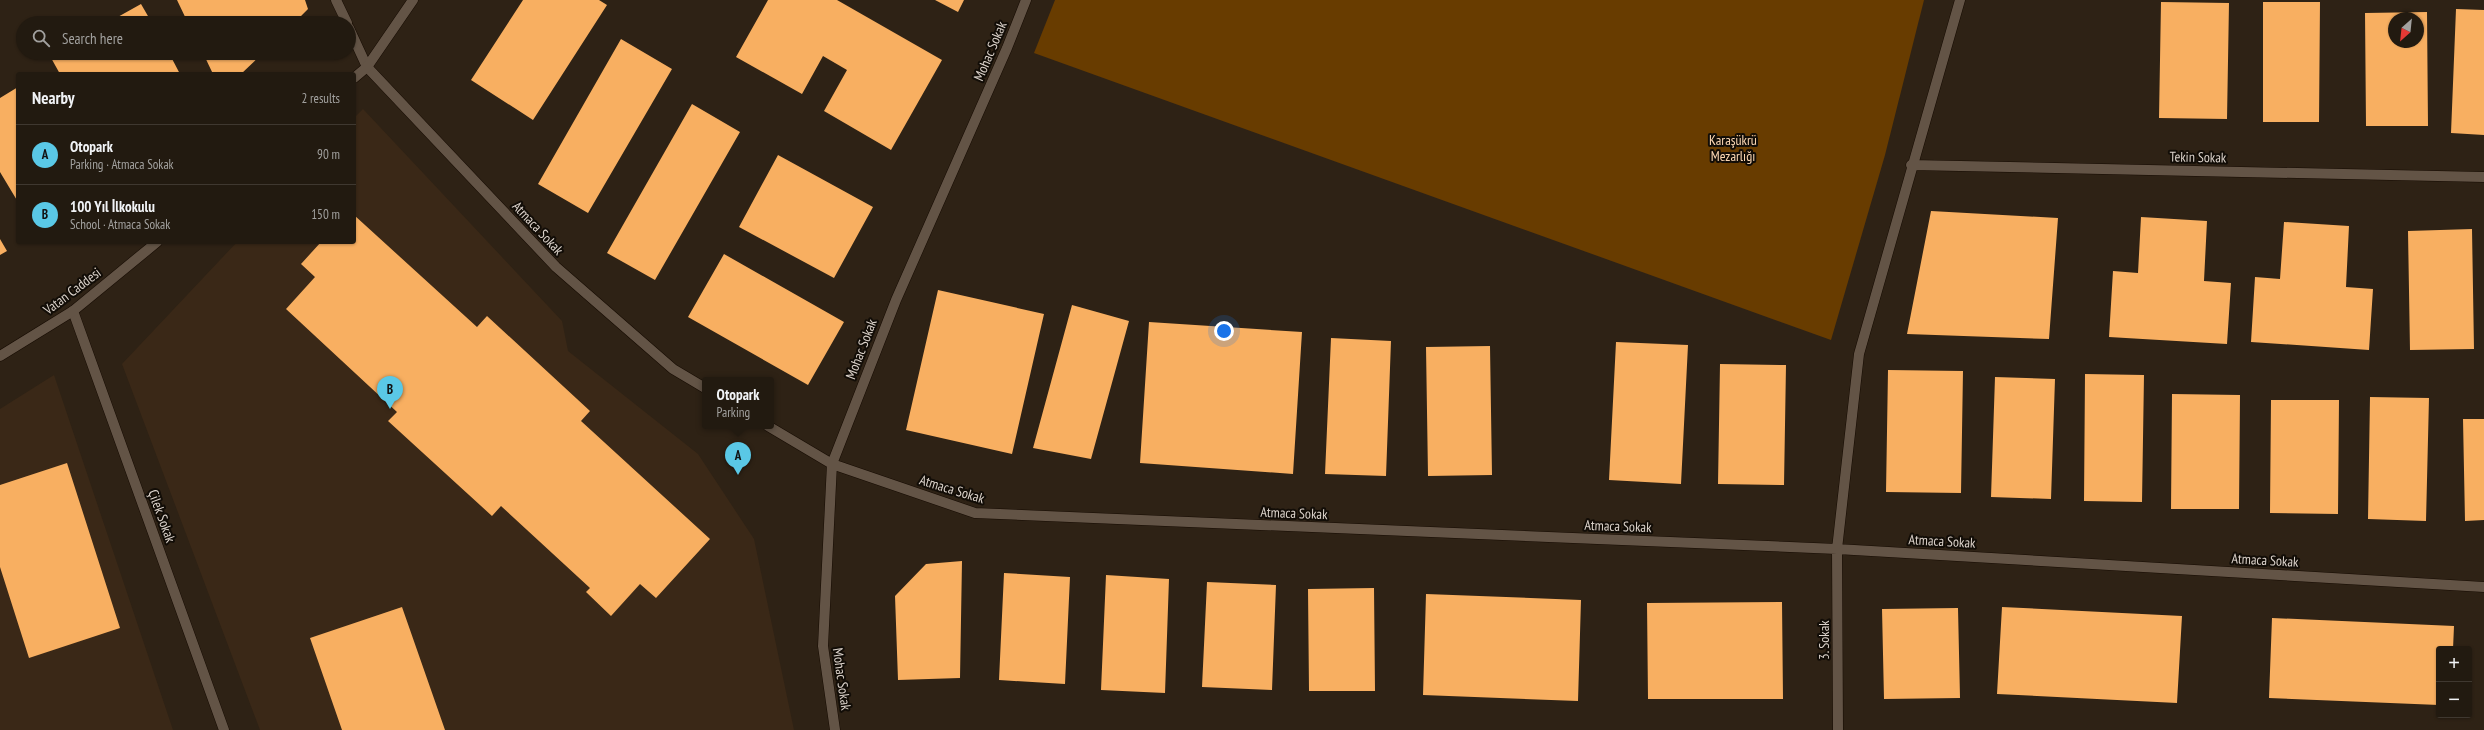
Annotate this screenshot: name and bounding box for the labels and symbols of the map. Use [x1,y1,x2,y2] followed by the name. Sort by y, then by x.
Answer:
[2388,12,2424,48] north arrow
[969,18,1011,83] street label: Mohac Sokak
[1709,131,1757,165] park label: Karaşükrü Mezarlığı
[2170,148,2227,167] street label: Tekin Sokak
[509,197,568,259] street label: Atmaca Sokak
[39,263,104,319] street label: Vatan Caddesi
[841,316,881,382] street label: Mohac Sokak
[1214,321,1234,341] your location
[377,376,403,409] pin: B
[725,442,751,475] pin: A
[917,471,987,508] street label: Atmaca Sokak
[144,487,180,545] street label: Çilek Sokak
[1260,503,1328,523] street label: Atmaca Sokak
[1584,516,1652,536] street label: Atmaca Sokak
[1908,530,1977,552] street label: Atmaca Sokak
[2231,549,2300,571] street label: Atmaca Sokak
[1815,620,1833,660] street label: 3. Sokak
[829,647,855,712] street label: Mohac Sokak

